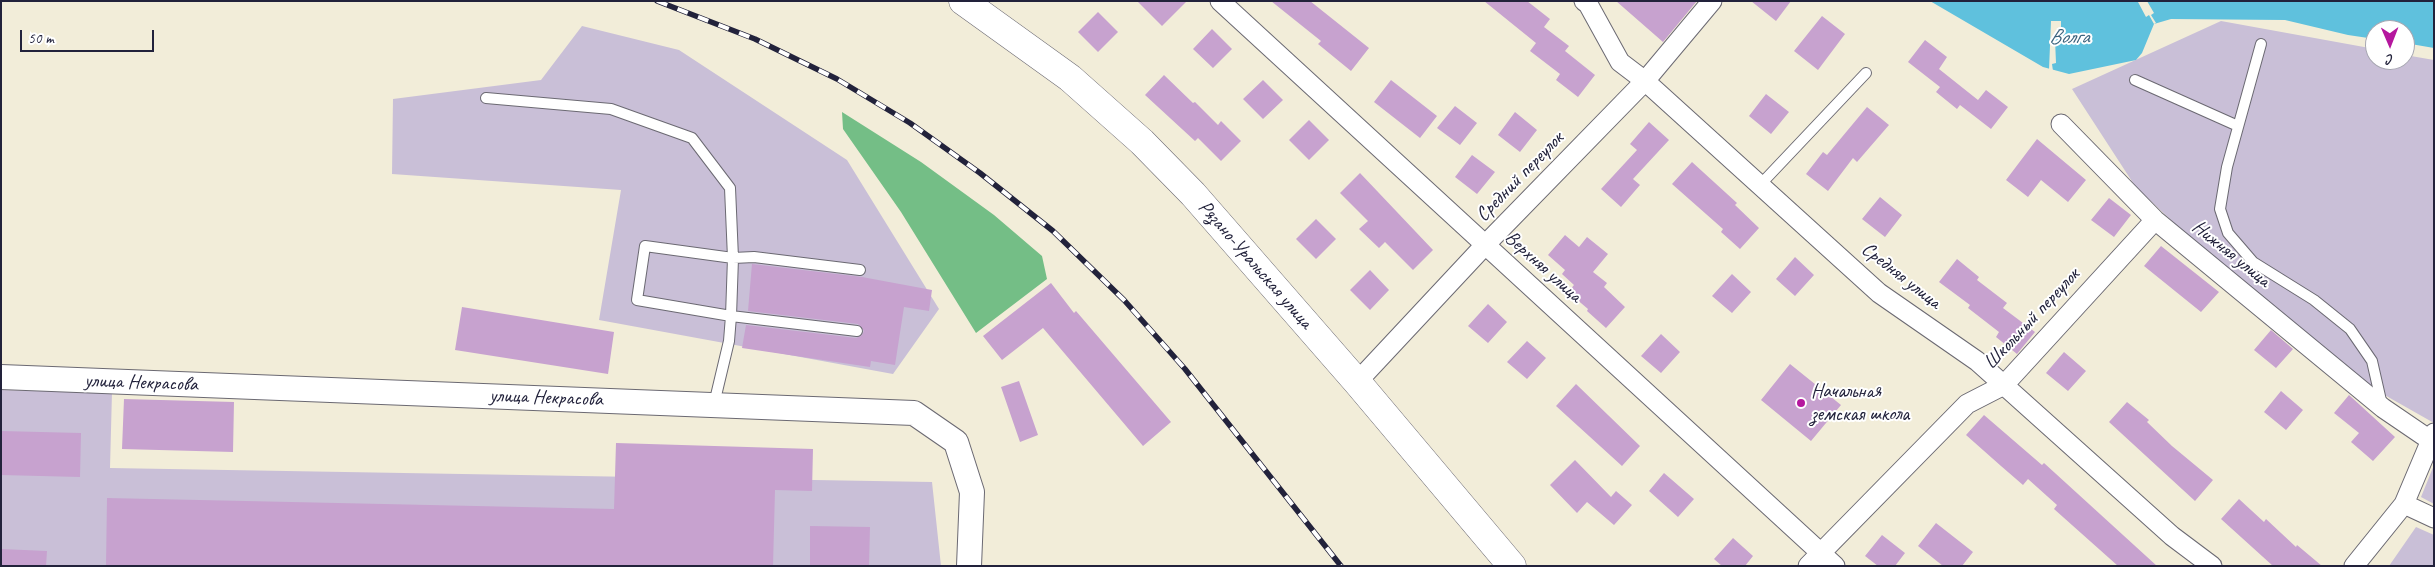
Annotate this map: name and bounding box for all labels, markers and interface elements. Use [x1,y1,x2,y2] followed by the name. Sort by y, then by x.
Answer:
[22,20,156,52] scale bar
[2365,20,2415,70] north arrow
[2049,24,2089,50] water label: Волга
[28,29,54,48] text: 50 m
[2387,51,2394,68] text: С
[1471,127,1569,227] street label: Средний переулок
[1193,196,1317,334] street label: Рязано-Уральская улица
[2187,215,2275,293] street label: Нижняя улица
[1499,226,1587,308] street label: Верхняя улица
[1856,237,1946,315] street label: Средняя улица
[1979,263,2085,375] street label: Школьный переулок
[84,369,198,397] street label: улица Некрасова
[1811,380,1909,427] place label: Начальная земская школа
[489,384,603,412] street label: улица Некрасова
[1795,397,1807,409] marker: Начальная земская школа

